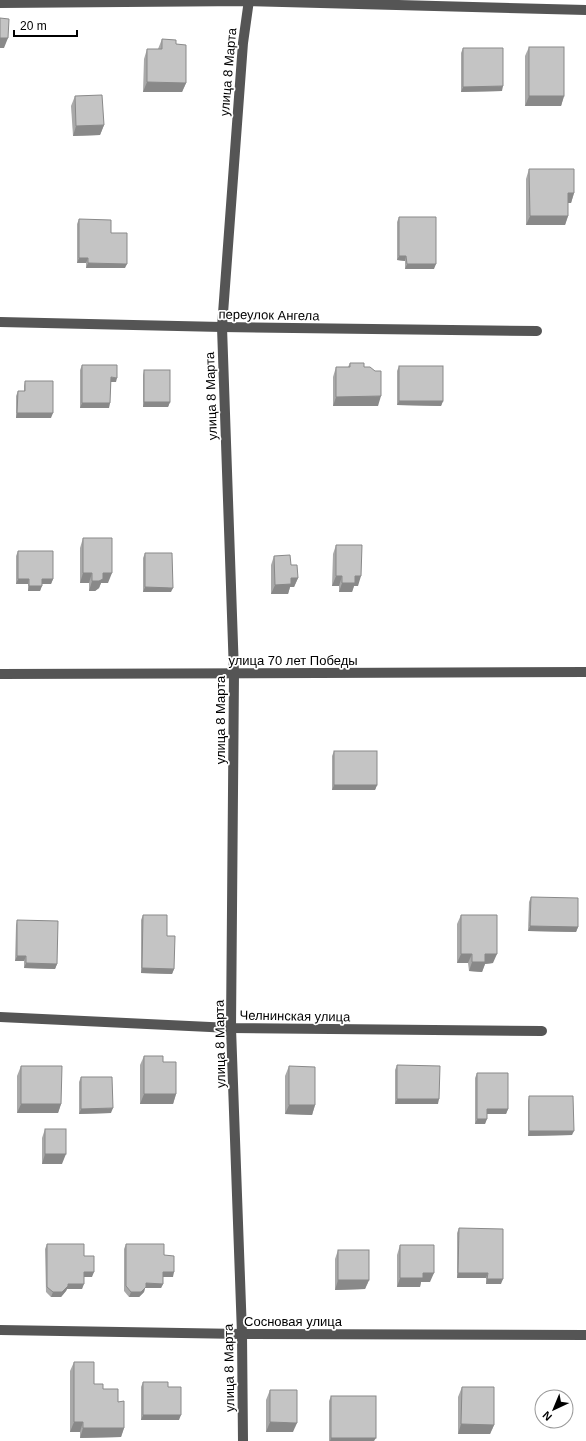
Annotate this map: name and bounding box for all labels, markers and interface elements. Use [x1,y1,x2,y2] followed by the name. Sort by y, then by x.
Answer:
[14,12,77,38] scale bar
[20,19,47,33] text: 20 m
[217,27,239,117] street label: улица 8 Марта
[218,307,320,323] street label: переулок Ангела
[202,351,220,440] street label: улица 8 Марта
[228,653,358,668] street label: улица 70 лет Победы
[213,675,228,764] street label: улица 8 Марта
[212,999,228,1088] street label: улица 8 Марта
[239,1008,351,1024] street label: Челнинская улица
[244,1314,343,1329] street label: Сосновая улица
[221,1323,237,1412] street label: улица 8 Марта
[534,1389,574,1429] north arrow
[540,1409,554,1423] text: N

